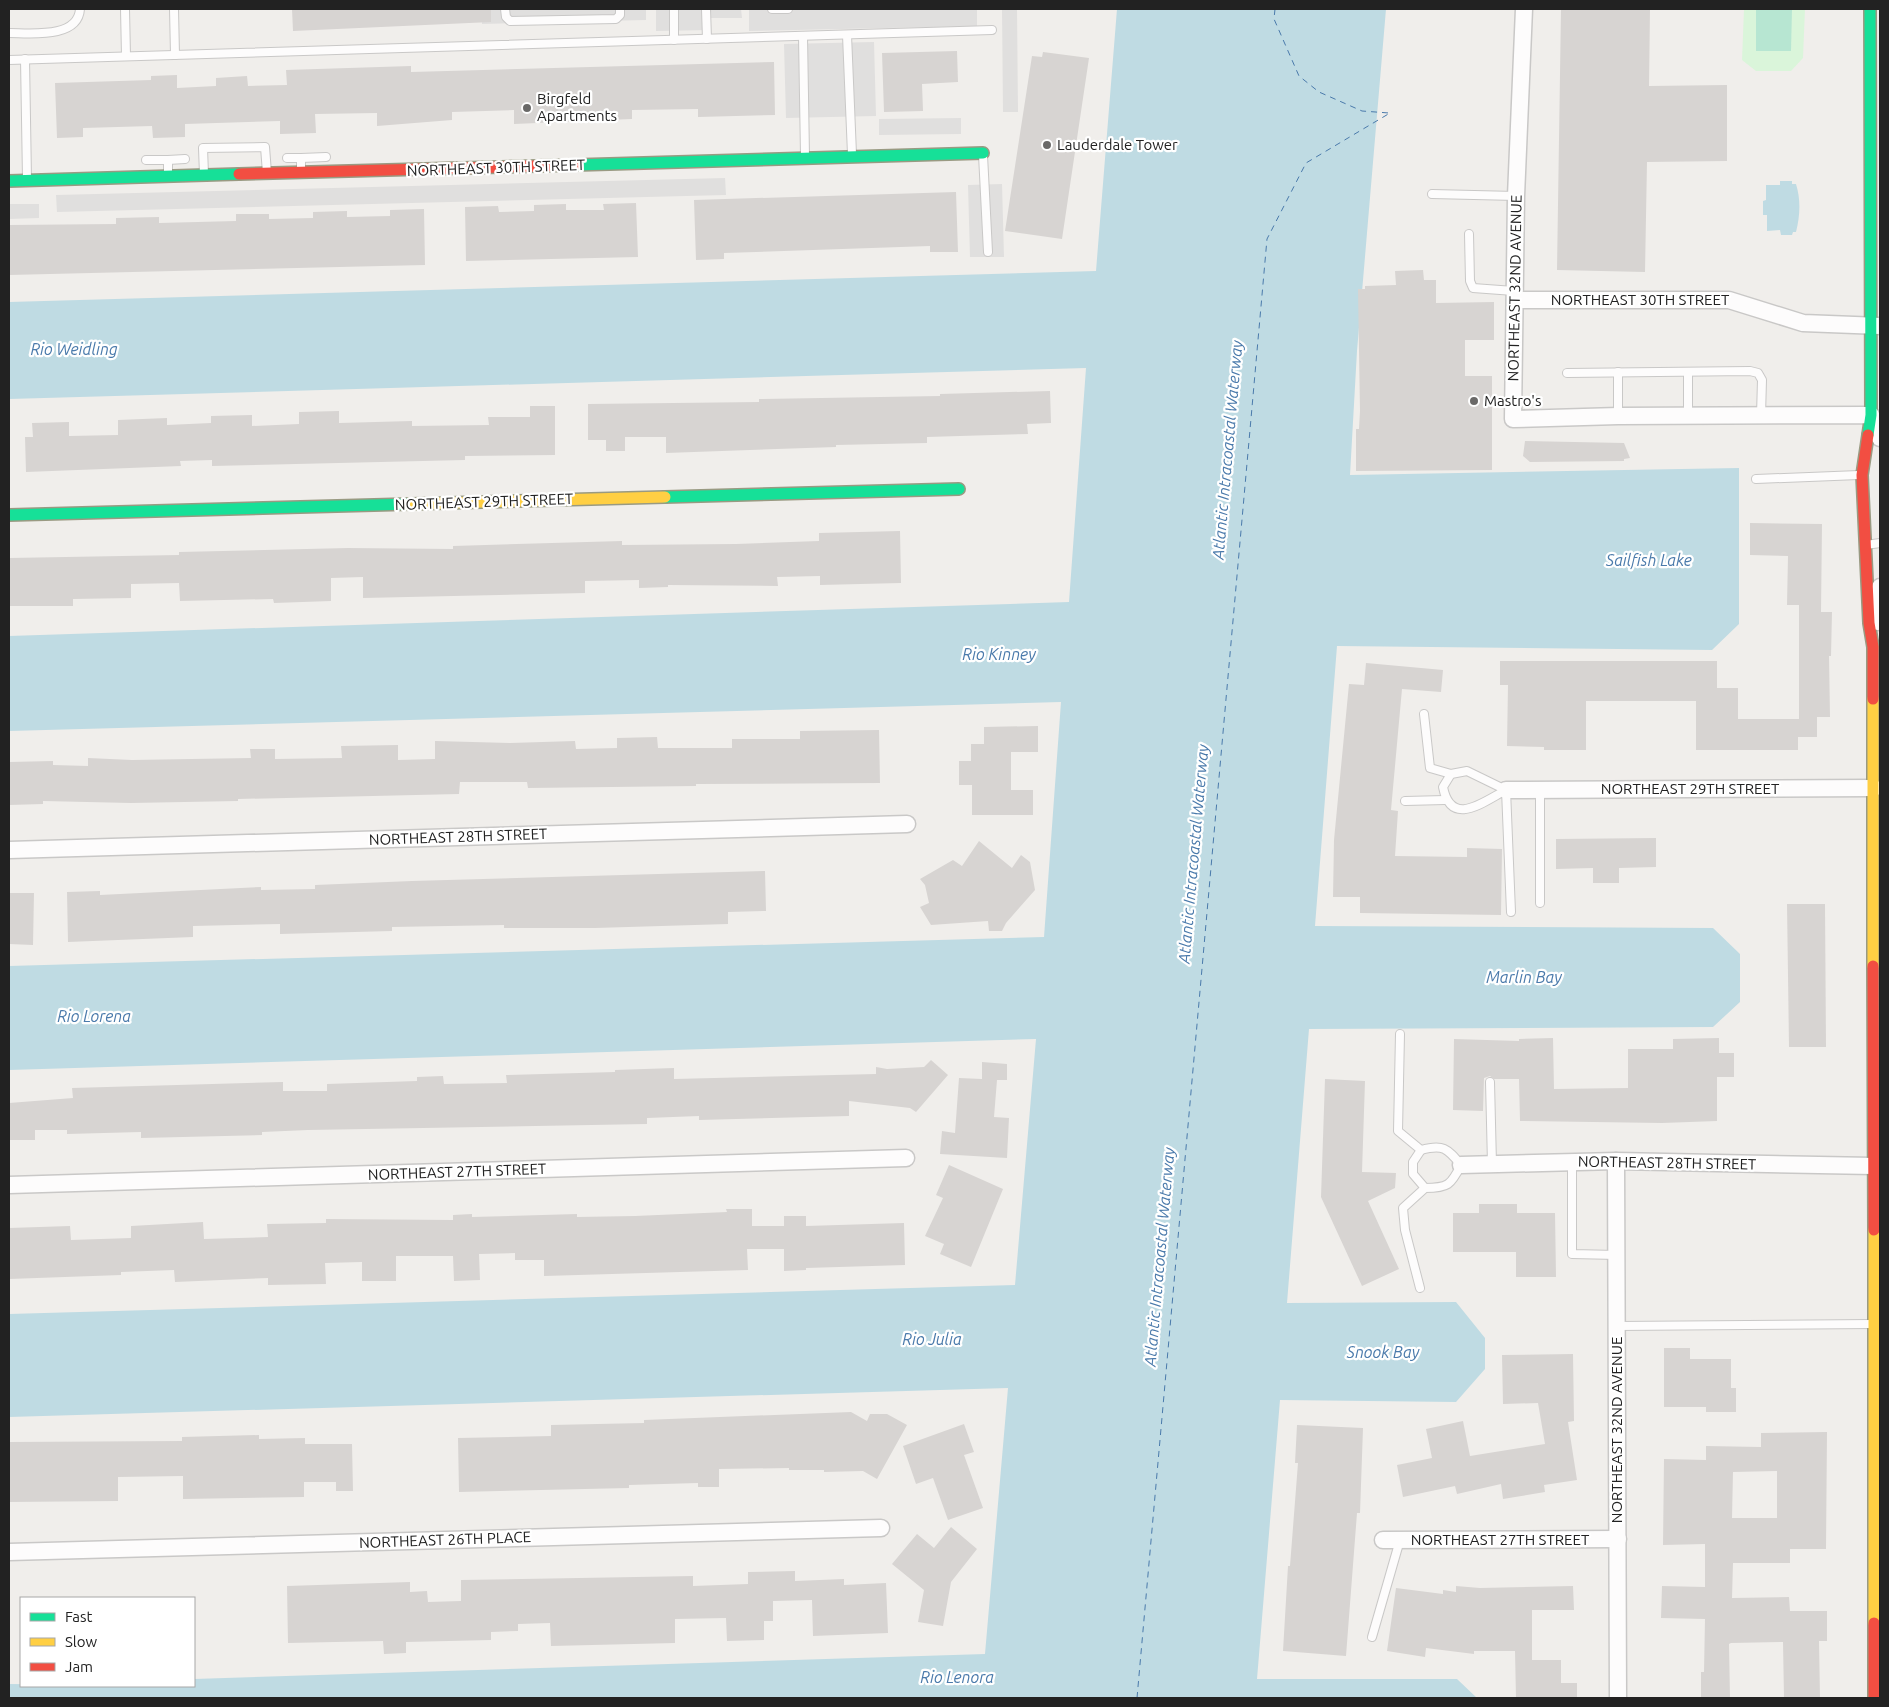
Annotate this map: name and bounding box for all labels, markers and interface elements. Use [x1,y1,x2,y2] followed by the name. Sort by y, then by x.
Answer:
[537,90,617,124] place label: Birgfeld Apartments
[521,102,533,114] marker: Birgfeld Apartments
[1057,136,1178,153] place label: Lauderdale Tower
[1041,139,1053,151] marker: Lauderdale Tower
[406,156,586,179] street label: NORTHEAST 30TH STREET
[1504,195,1525,381] street label: NORTHEAST 32ND AVENUE
[1551,291,1730,308] street label: NORTHEAST 30TH STREET
[1208,339,1246,561] water label: Atlantic Intracoastal Waterway
[30,340,118,358] water label: Rio Weidling
[1484,392,1541,409] place label: Mastro's
[1468,395,1480,407] marker: Mastro's
[394,490,574,513] street label: NORTHEAST 29TH STREET
[1605,551,1692,570] water label: Sailfish Lake
[962,645,1036,663] water label: Rio Kinney
[1174,743,1212,965] water label: Atlantic Intracoastal Waterway
[1601,780,1780,797] street label: NORTHEAST 29TH STREET
[368,825,548,848] street label: NORTHEAST 28TH STREET
[1486,968,1562,986] water label: Marlin Bay
[57,1007,131,1025] water label: Rio Lorena
[1140,1146,1178,1368] water label: Atlantic Intracoastal Waterway
[1578,1152,1757,1173] street label: NORTHEAST 28TH STREET
[367,1160,547,1183] street label: NORTHEAST 27TH STREET
[902,1330,962,1348] water label: Rio Julia
[1608,1337,1625,1523] street label: NORTHEAST 32ND AVENUE
[1346,1343,1420,1361] water label: Snook Bay
[359,1528,531,1551] street label: NORTHEAST 26TH PLACE
[1411,1531,1590,1548] street label: NORTHEAST 27TH STREET
[20,1597,195,1687] legend
[65,1608,93,1625] text: Fast
[65,1633,98,1650] text: Slow
[65,1658,93,1675] text: Jam
[920,1668,994,1686] water label: Rio Lenora

